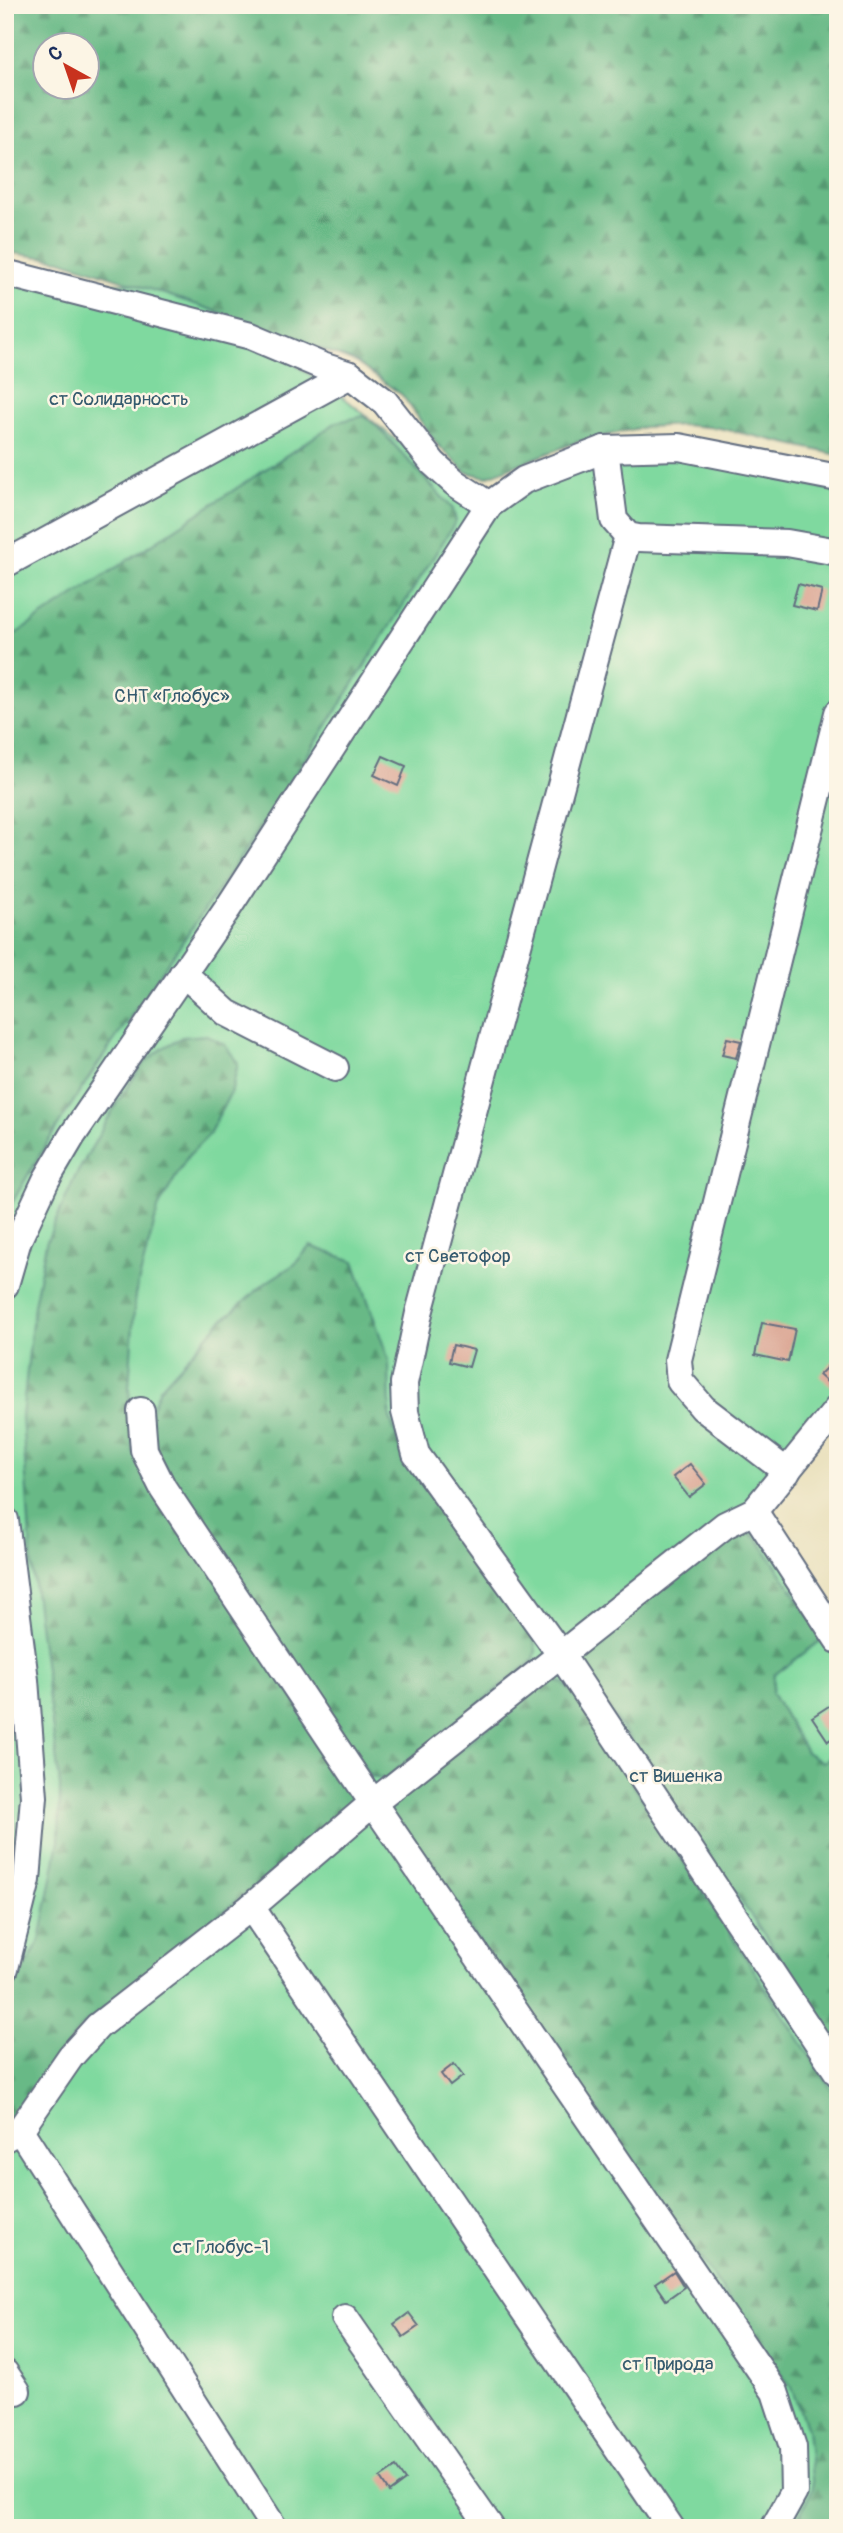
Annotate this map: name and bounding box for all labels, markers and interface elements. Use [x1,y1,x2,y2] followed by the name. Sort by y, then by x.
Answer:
[32,32,102,102] north arrow
[44,41,68,67] text: С
[49,387,189,411] park label: ст Солидарность
[114,684,230,708] park label: СНТ «Глобус»
[405,1244,511,1268] park label: ст Светофор
[629,1764,723,1788] park label: ст Вишенка
[173,2235,269,2259] park label: ст Глобус-1
[622,2352,714,2376] park label: ст Природа

